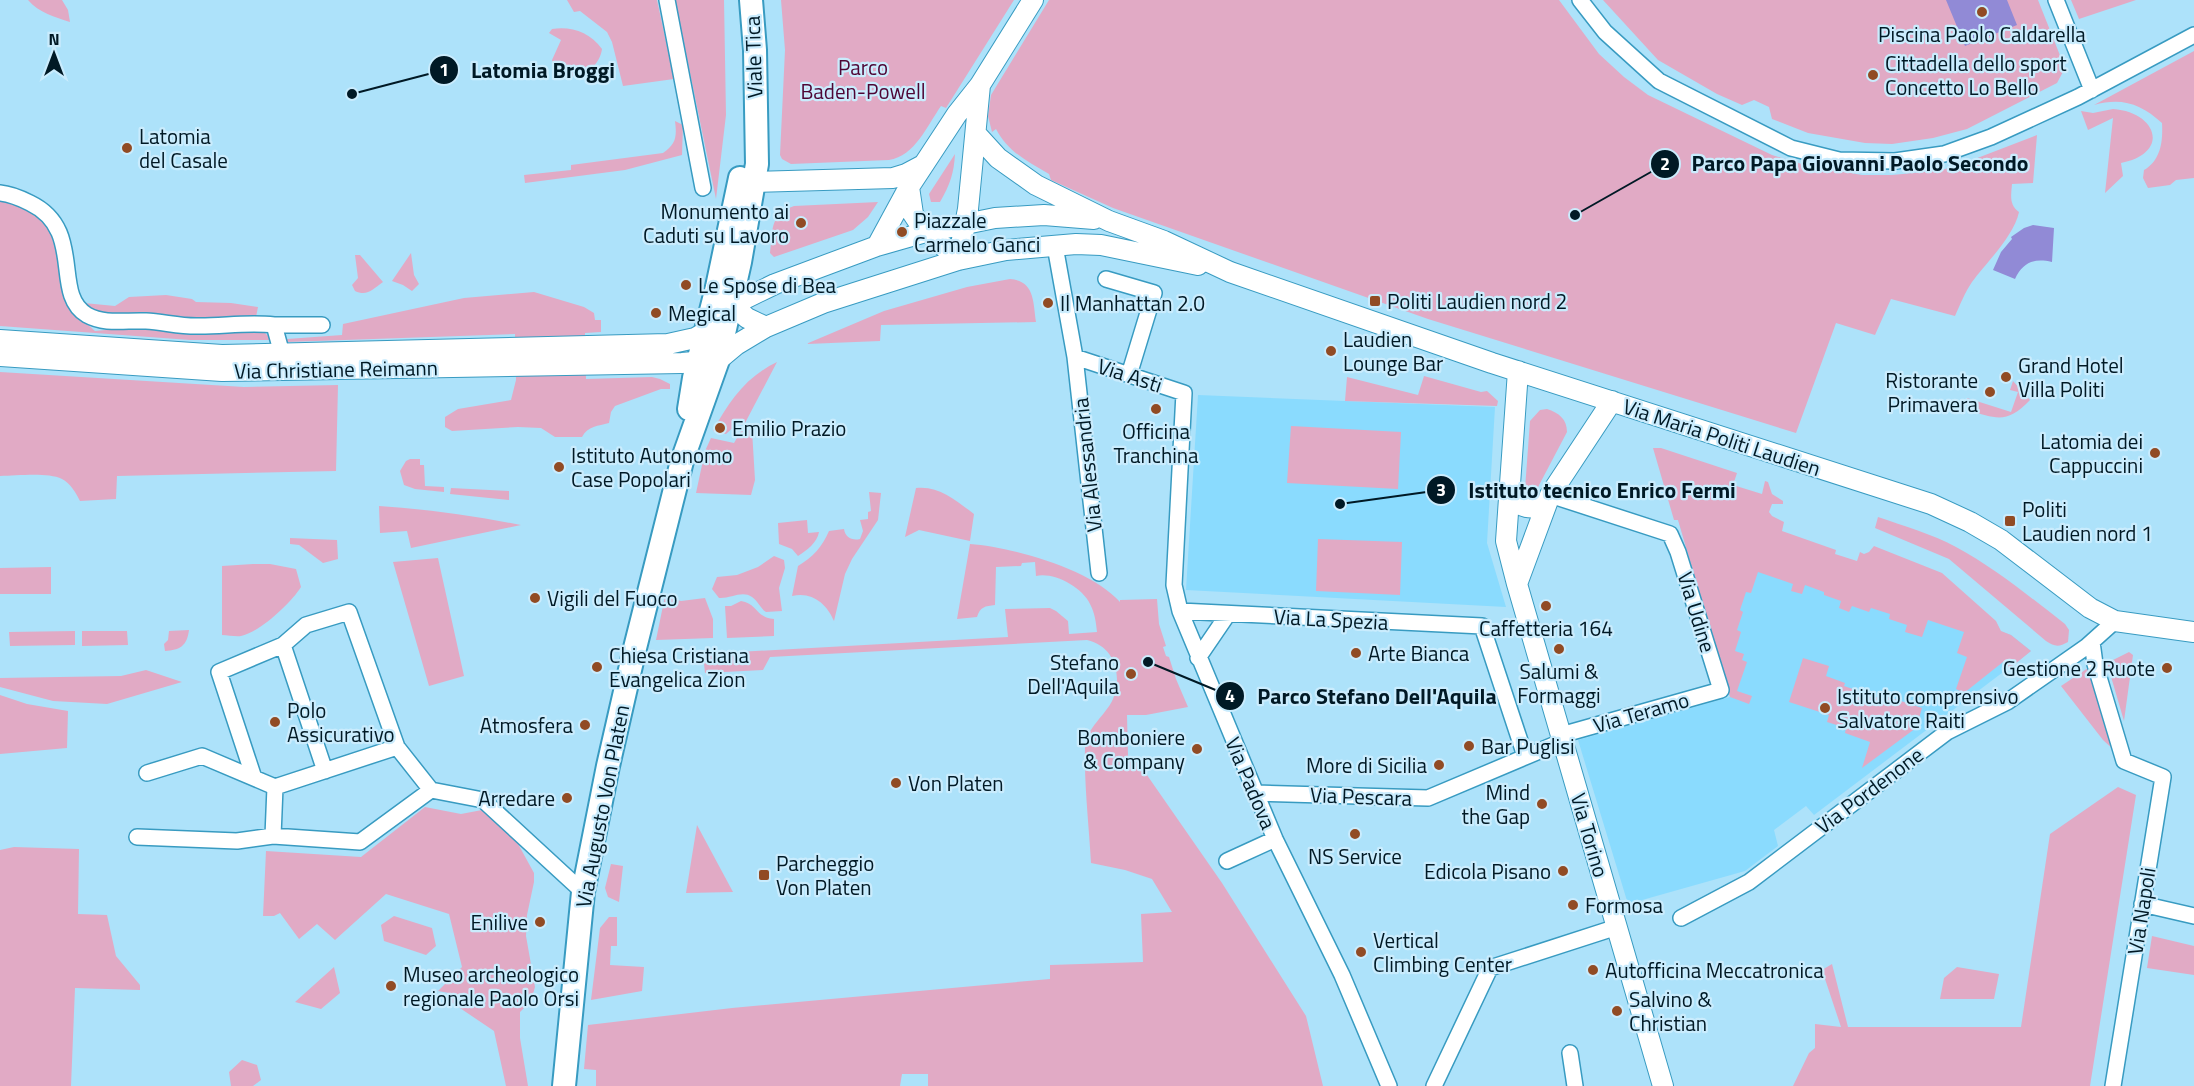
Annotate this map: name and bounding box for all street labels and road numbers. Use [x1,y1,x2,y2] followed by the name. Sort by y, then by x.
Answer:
[736,15,770,99] street label: Viale Tica
[1094,350,1166,400] street label: Via Asti
[234,351,438,387] street label: Via Christiane Reimann
[1619,390,1825,484] street label: Via Maria Politi Laudien
[1064,396,1110,534] street label: Via Alessandria
[1670,568,1724,656] street label: Via Udine
[1273,600,1390,638] street label: Via La Spezia
[1589,683,1693,741] street label: Via Teramo
[567,702,637,910] street label: Via Augusto Von Platen
[1217,732,1285,834] street label: Via Padova
[1808,739,1930,841] street label: Via Pordenone
[1309,778,1413,814] street label: Via Pescara
[1563,789,1617,881] street label: Via Torino
[2118,865,2164,957] street label: Via Napoli

